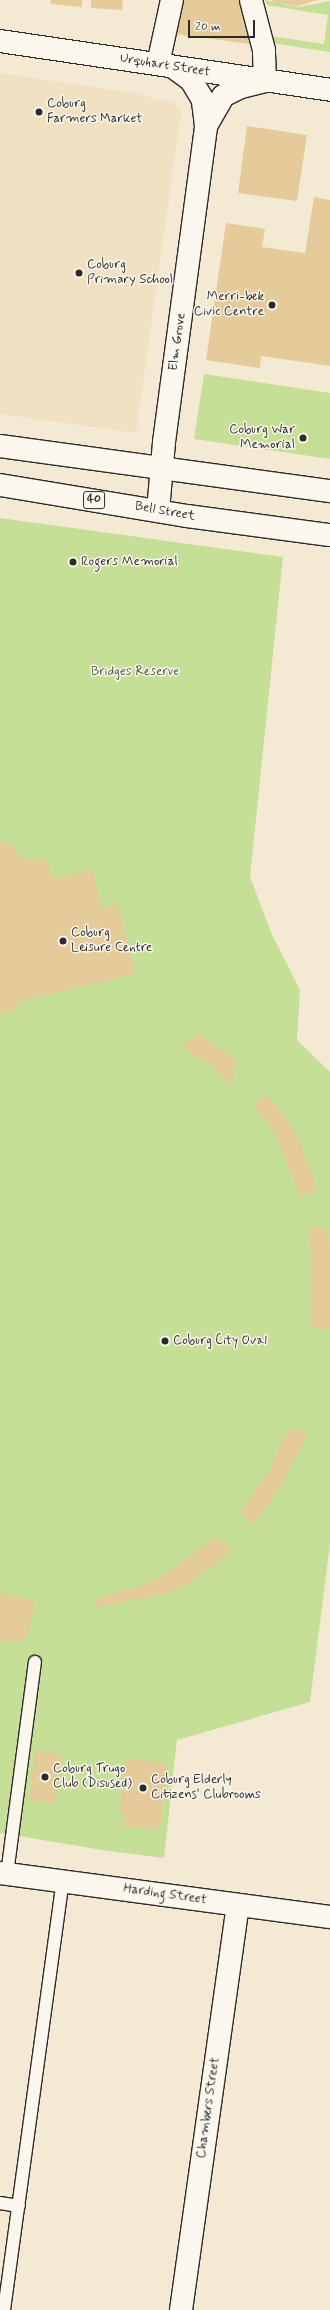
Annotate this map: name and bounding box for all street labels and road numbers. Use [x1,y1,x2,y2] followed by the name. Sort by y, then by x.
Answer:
[119,51,211,81] street label: Urquhart Street
[166,312,190,372] street label: Elm Grove
[83,490,105,510] road number: 40
[134,499,196,525] street label: Bell Street
[123,1881,207,1909] street label: Harding Street
[194,2057,224,2159] street label: Chambers Street

